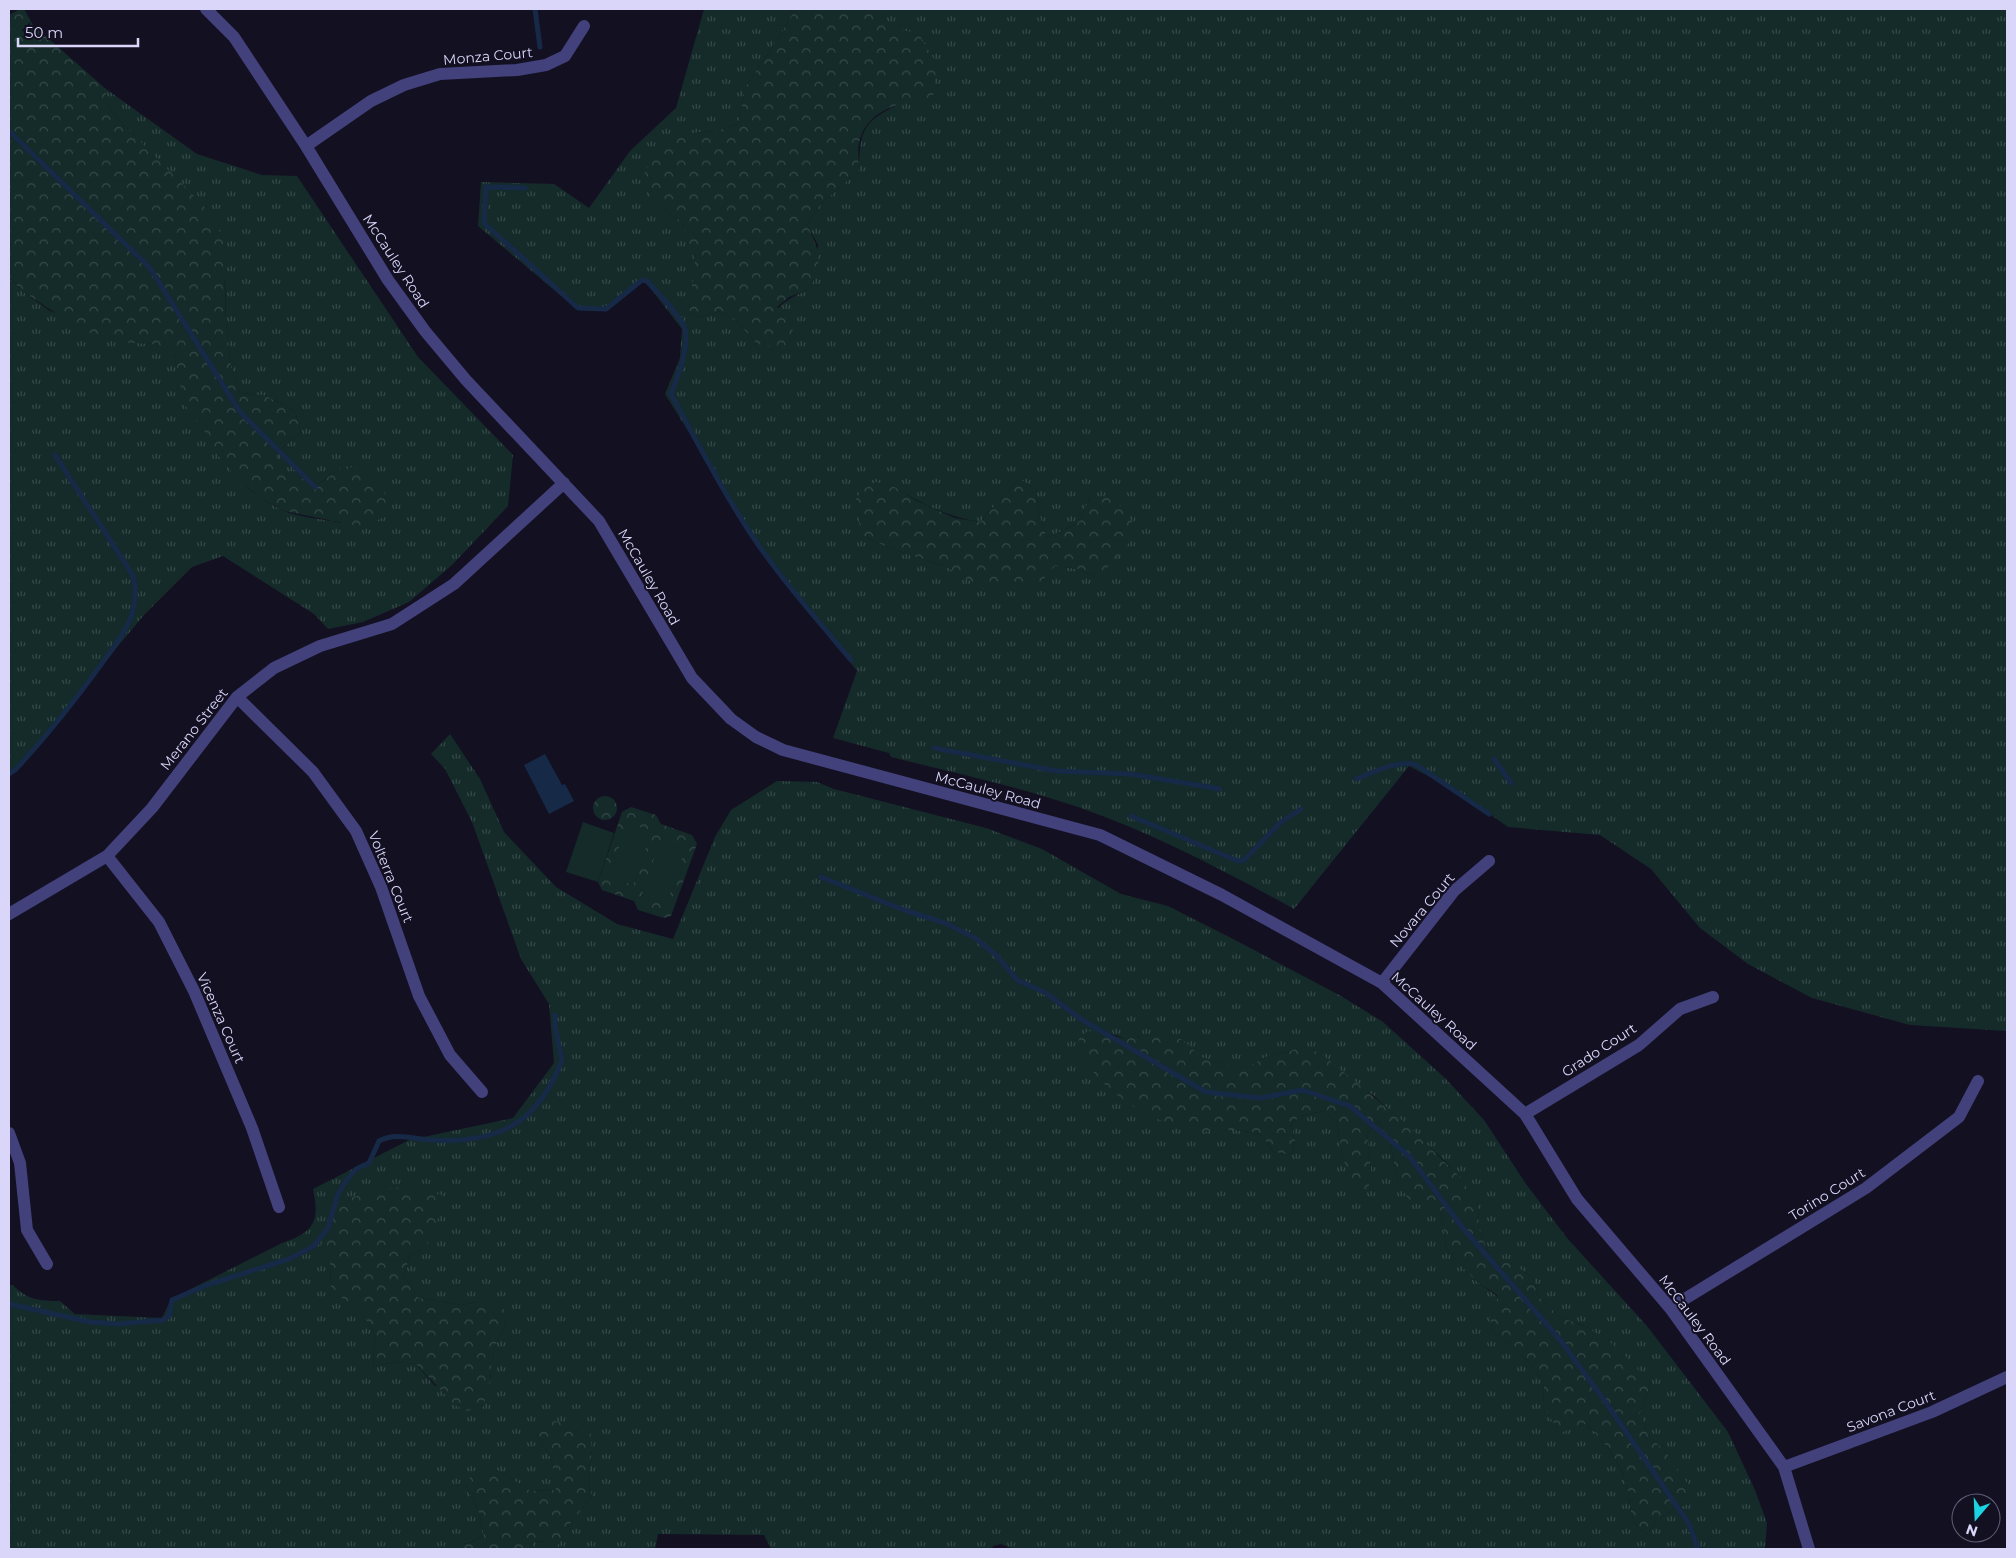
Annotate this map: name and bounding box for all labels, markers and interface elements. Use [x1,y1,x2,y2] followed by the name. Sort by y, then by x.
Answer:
[18,15,138,47] scale bar
[25,23,63,42] text: 50 m
[442,43,534,69] street label: Monza Court
[359,211,433,311] street label: McCauley Road
[614,525,684,629] street label: McCauley Road
[156,684,232,774] street label: Merano Street
[933,767,1043,813] street label: McCauley Road
[364,829,418,926] street label: Volterra Court
[1386,869,1459,951] street label: Novara Court
[1388,968,1480,1054] street label: McCauley Road
[193,970,249,1066] street label: Vicenza Court
[1558,1019,1640,1081] street label: Grado Court
[1786,1163,1869,1225] street label: Torino Court
[1655,1271,1735,1369] street label: McCauley Road
[1844,1386,1938,1436] street label: Savona Court
[1951,1493,2001,1543] north arrow
[1963,1520,1980,1541] text: N

